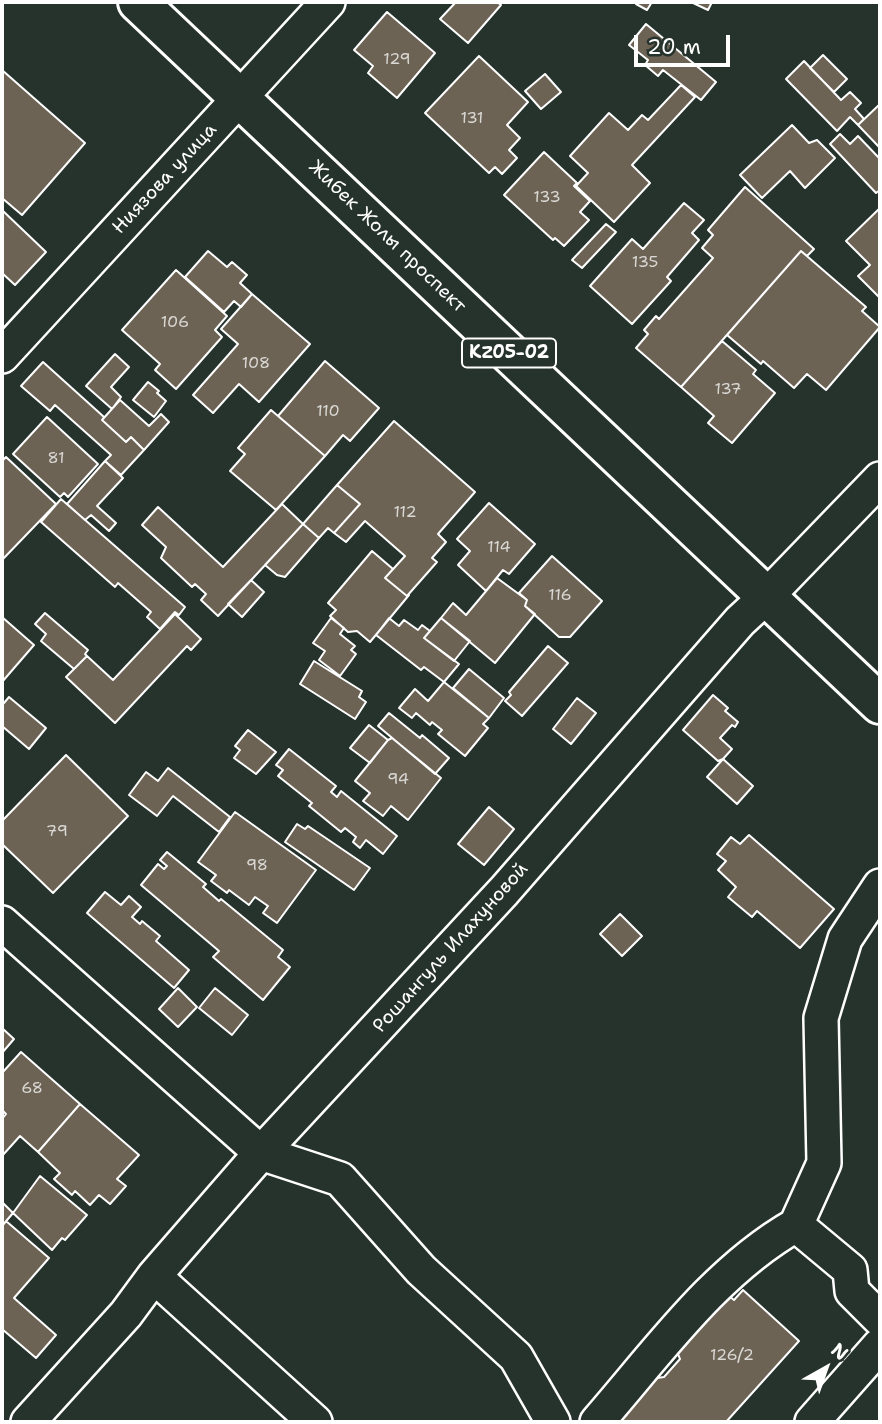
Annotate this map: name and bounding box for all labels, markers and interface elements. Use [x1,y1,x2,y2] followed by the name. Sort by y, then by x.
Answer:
[637,21,733,65] scale bar
[647,33,701,61] text: 20 m
[383,50,411,70] house number: 129
[461,109,483,129] house number: 131
[108,119,222,239] street label: Ниязова улица
[304,156,470,318] street label: Жибек Жолы проспект
[533,188,561,208] house number: 133
[632,253,658,273] house number: 135
[161,313,189,333] house number: 106
[462,338,556,368] road number: KZ05-02
[242,354,270,374] house number: 108
[715,380,741,400] house number: 137
[316,402,340,422] house number: 110
[47,449,65,469] house number: 81
[393,503,417,523] house number: 112
[487,538,511,558] house number: 114
[548,586,572,606] house number: 116
[387,770,409,790] house number: 94
[46,822,68,842] house number: 79
[246,856,268,876] house number: 98
[369,858,533,1038] street label: Рошангуль Илахуновой
[21,1079,43,1099] house number: 68
[791,1333,861,1403] north arrow
[826,1337,854,1366] text: N
[710,1346,754,1366] house number: 126/2

